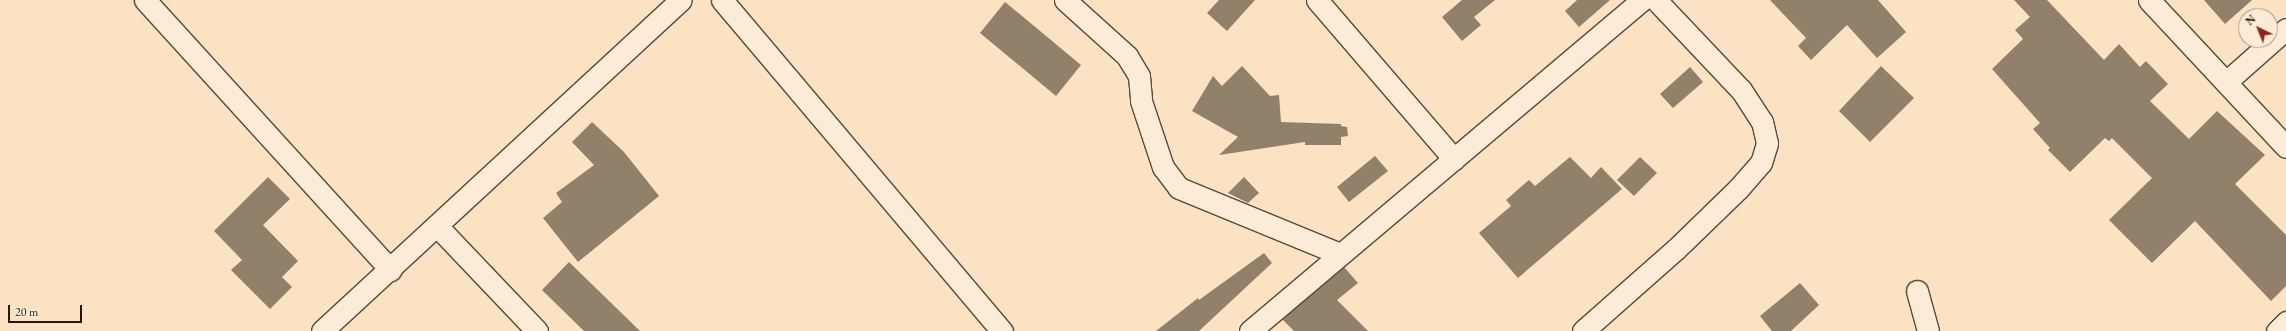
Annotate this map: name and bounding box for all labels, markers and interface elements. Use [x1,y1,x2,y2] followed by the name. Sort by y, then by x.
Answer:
[2238,8,2278,48] north arrow
[2242,12,2259,28] text: N
[10,297,84,323] scale bar
[15,304,38,320] text: 20 m

